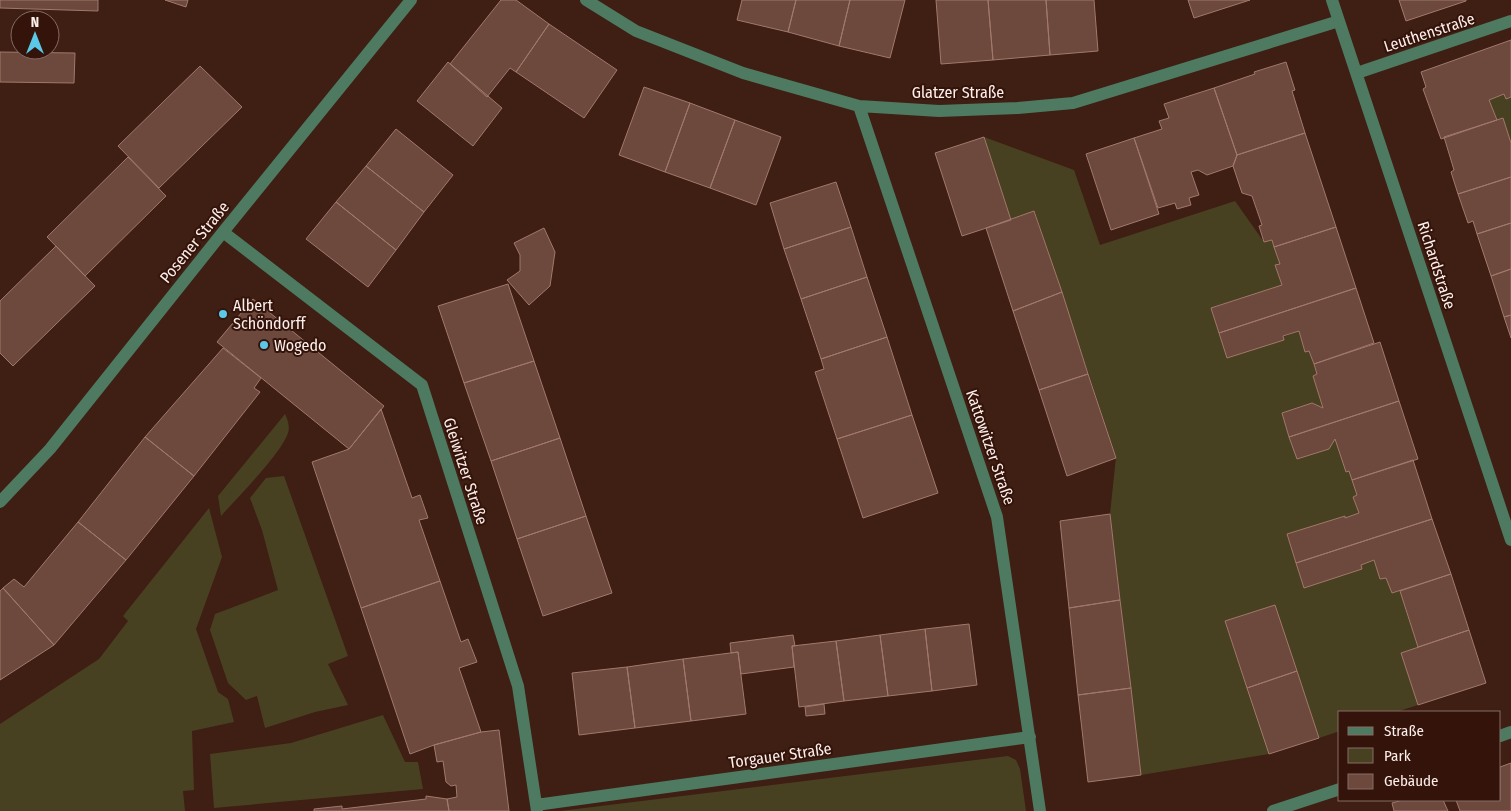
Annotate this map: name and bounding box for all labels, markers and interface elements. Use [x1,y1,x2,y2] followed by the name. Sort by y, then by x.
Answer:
[1381,9,1477,56] street label: Leuthenstraße
[10,10,60,60] north arrow
[31,14,39,31] text: N
[912,83,1004,102] street label: Glatzer Straße
[156,198,233,287] street label: Posener Straße
[1413,219,1460,311] street label: Richardstraße
[233,296,307,333] place label: Albert Schöndorff
[217,308,229,320] marker: Albert Schöndorff
[274,336,326,355] place label: Wogedo
[258,339,270,351] marker: Wogedo
[962,387,1019,507] street label: Kattowitzer Straße
[439,415,492,527] street label: Gleiwitzer Straße
[1338,711,1501,801] legend
[1384,722,1424,740] text: Straße
[727,739,833,772] street label: Torgauer Straße
[1384,747,1411,765] text: Park
[1384,772,1439,790] text: Gebäude

